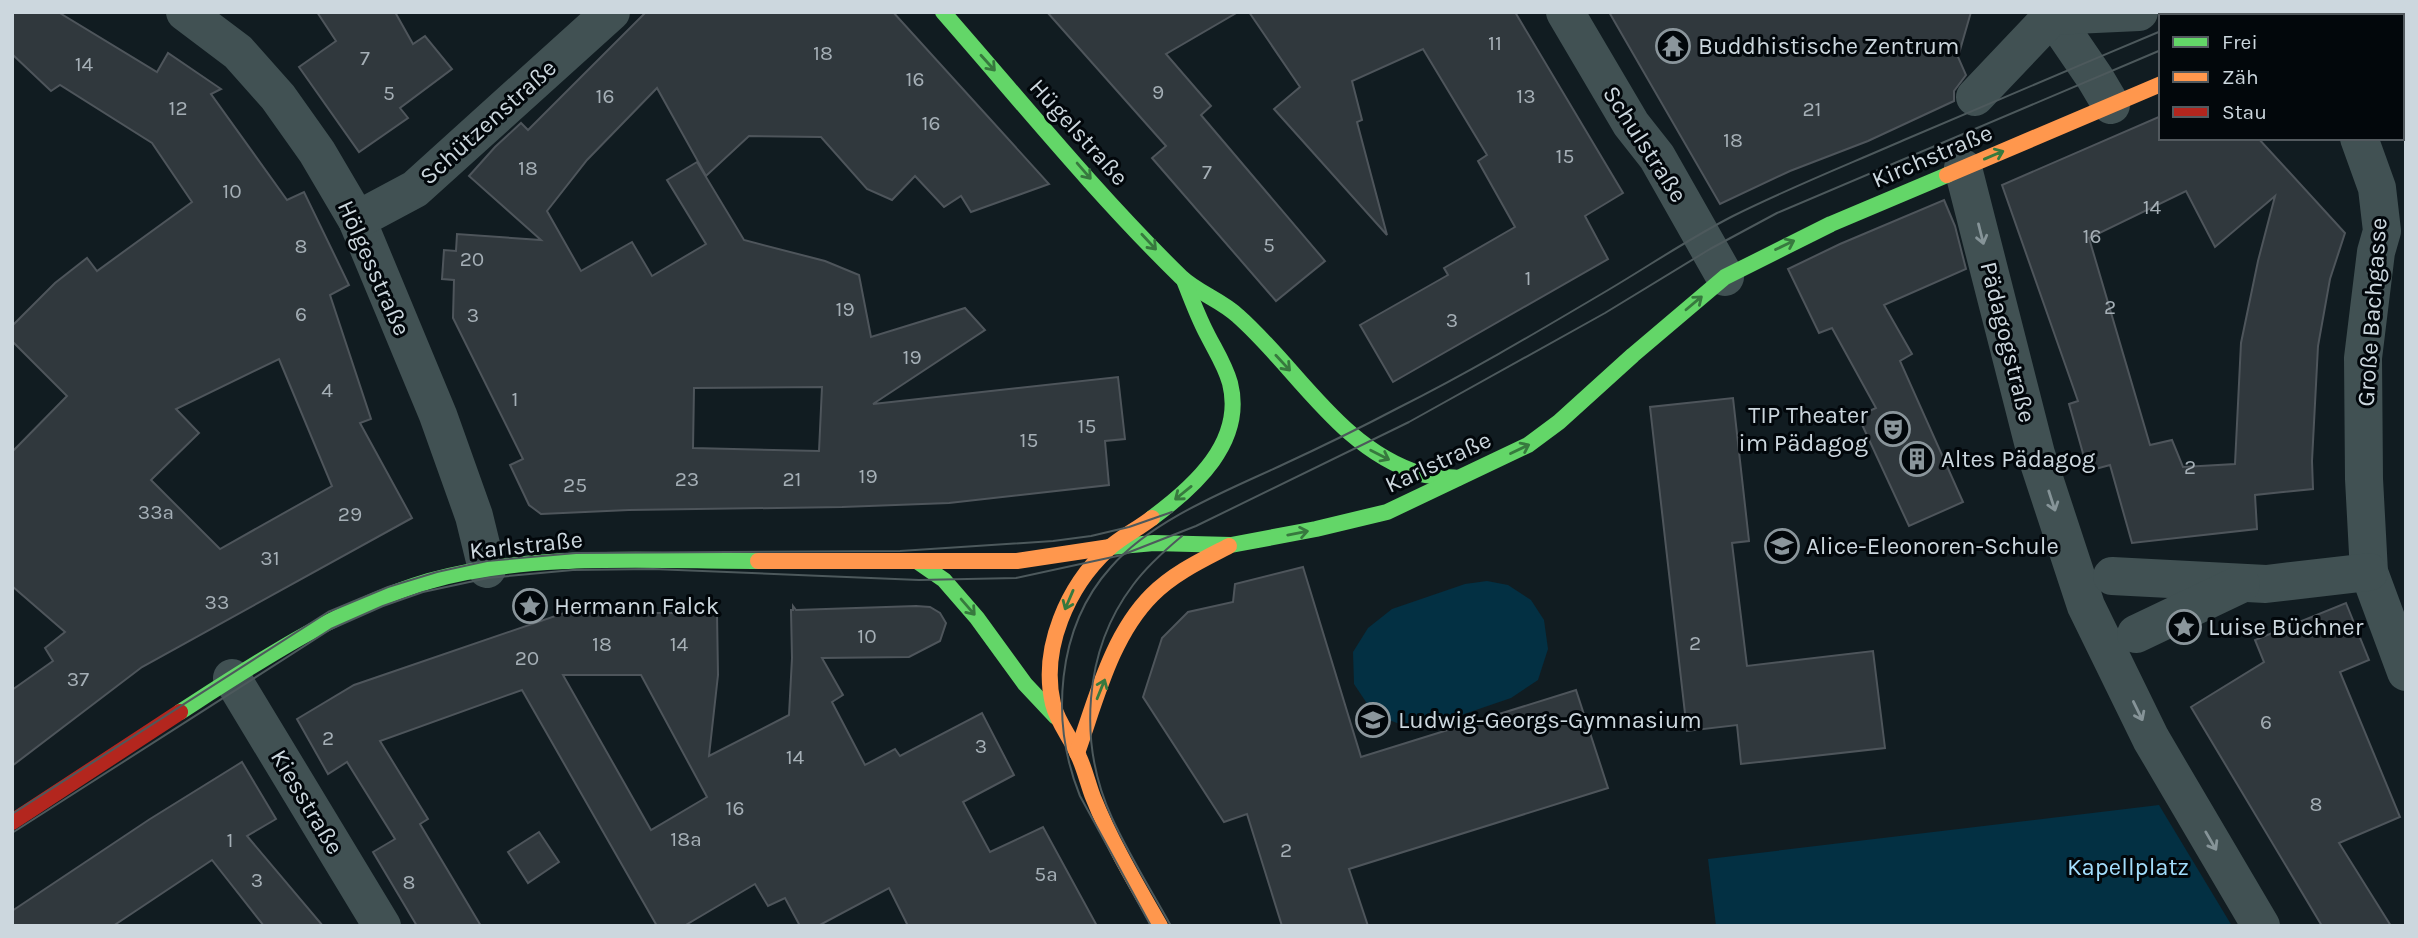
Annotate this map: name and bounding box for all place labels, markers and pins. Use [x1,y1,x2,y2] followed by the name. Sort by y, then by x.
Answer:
[1654,27,1692,65] temple icon: Buddhistische Zentrum
[1698,32,1960,60] place label: Buddhistische Zentrum
[1739,401,1868,457] place label: TIP Theater im Pädagog
[1874,410,1912,448] theatre icon: TIP Theater im Pädagog
[1898,440,1936,478] building icon: Altes Pädagog
[1941,445,2096,473] place label: Altes Pädagog
[1763,527,1801,565] school or university icon: Alice-Eleonoren-Schule
[1806,532,2059,560] place label: Alice-Eleonoren-Schule
[511,587,549,625] place icon: Hermann Falck
[554,592,719,620] place label: Hermann Falck
[2165,608,2203,646] place icon: Luise Büchner
[2208,613,2364,641] place label: Luise Büchner
[1354,701,1392,739] school or university icon: Ludwig-Georgs-Gymnasium
[1398,706,1702,734] place label: Ludwig-Georgs-Gymnasium

